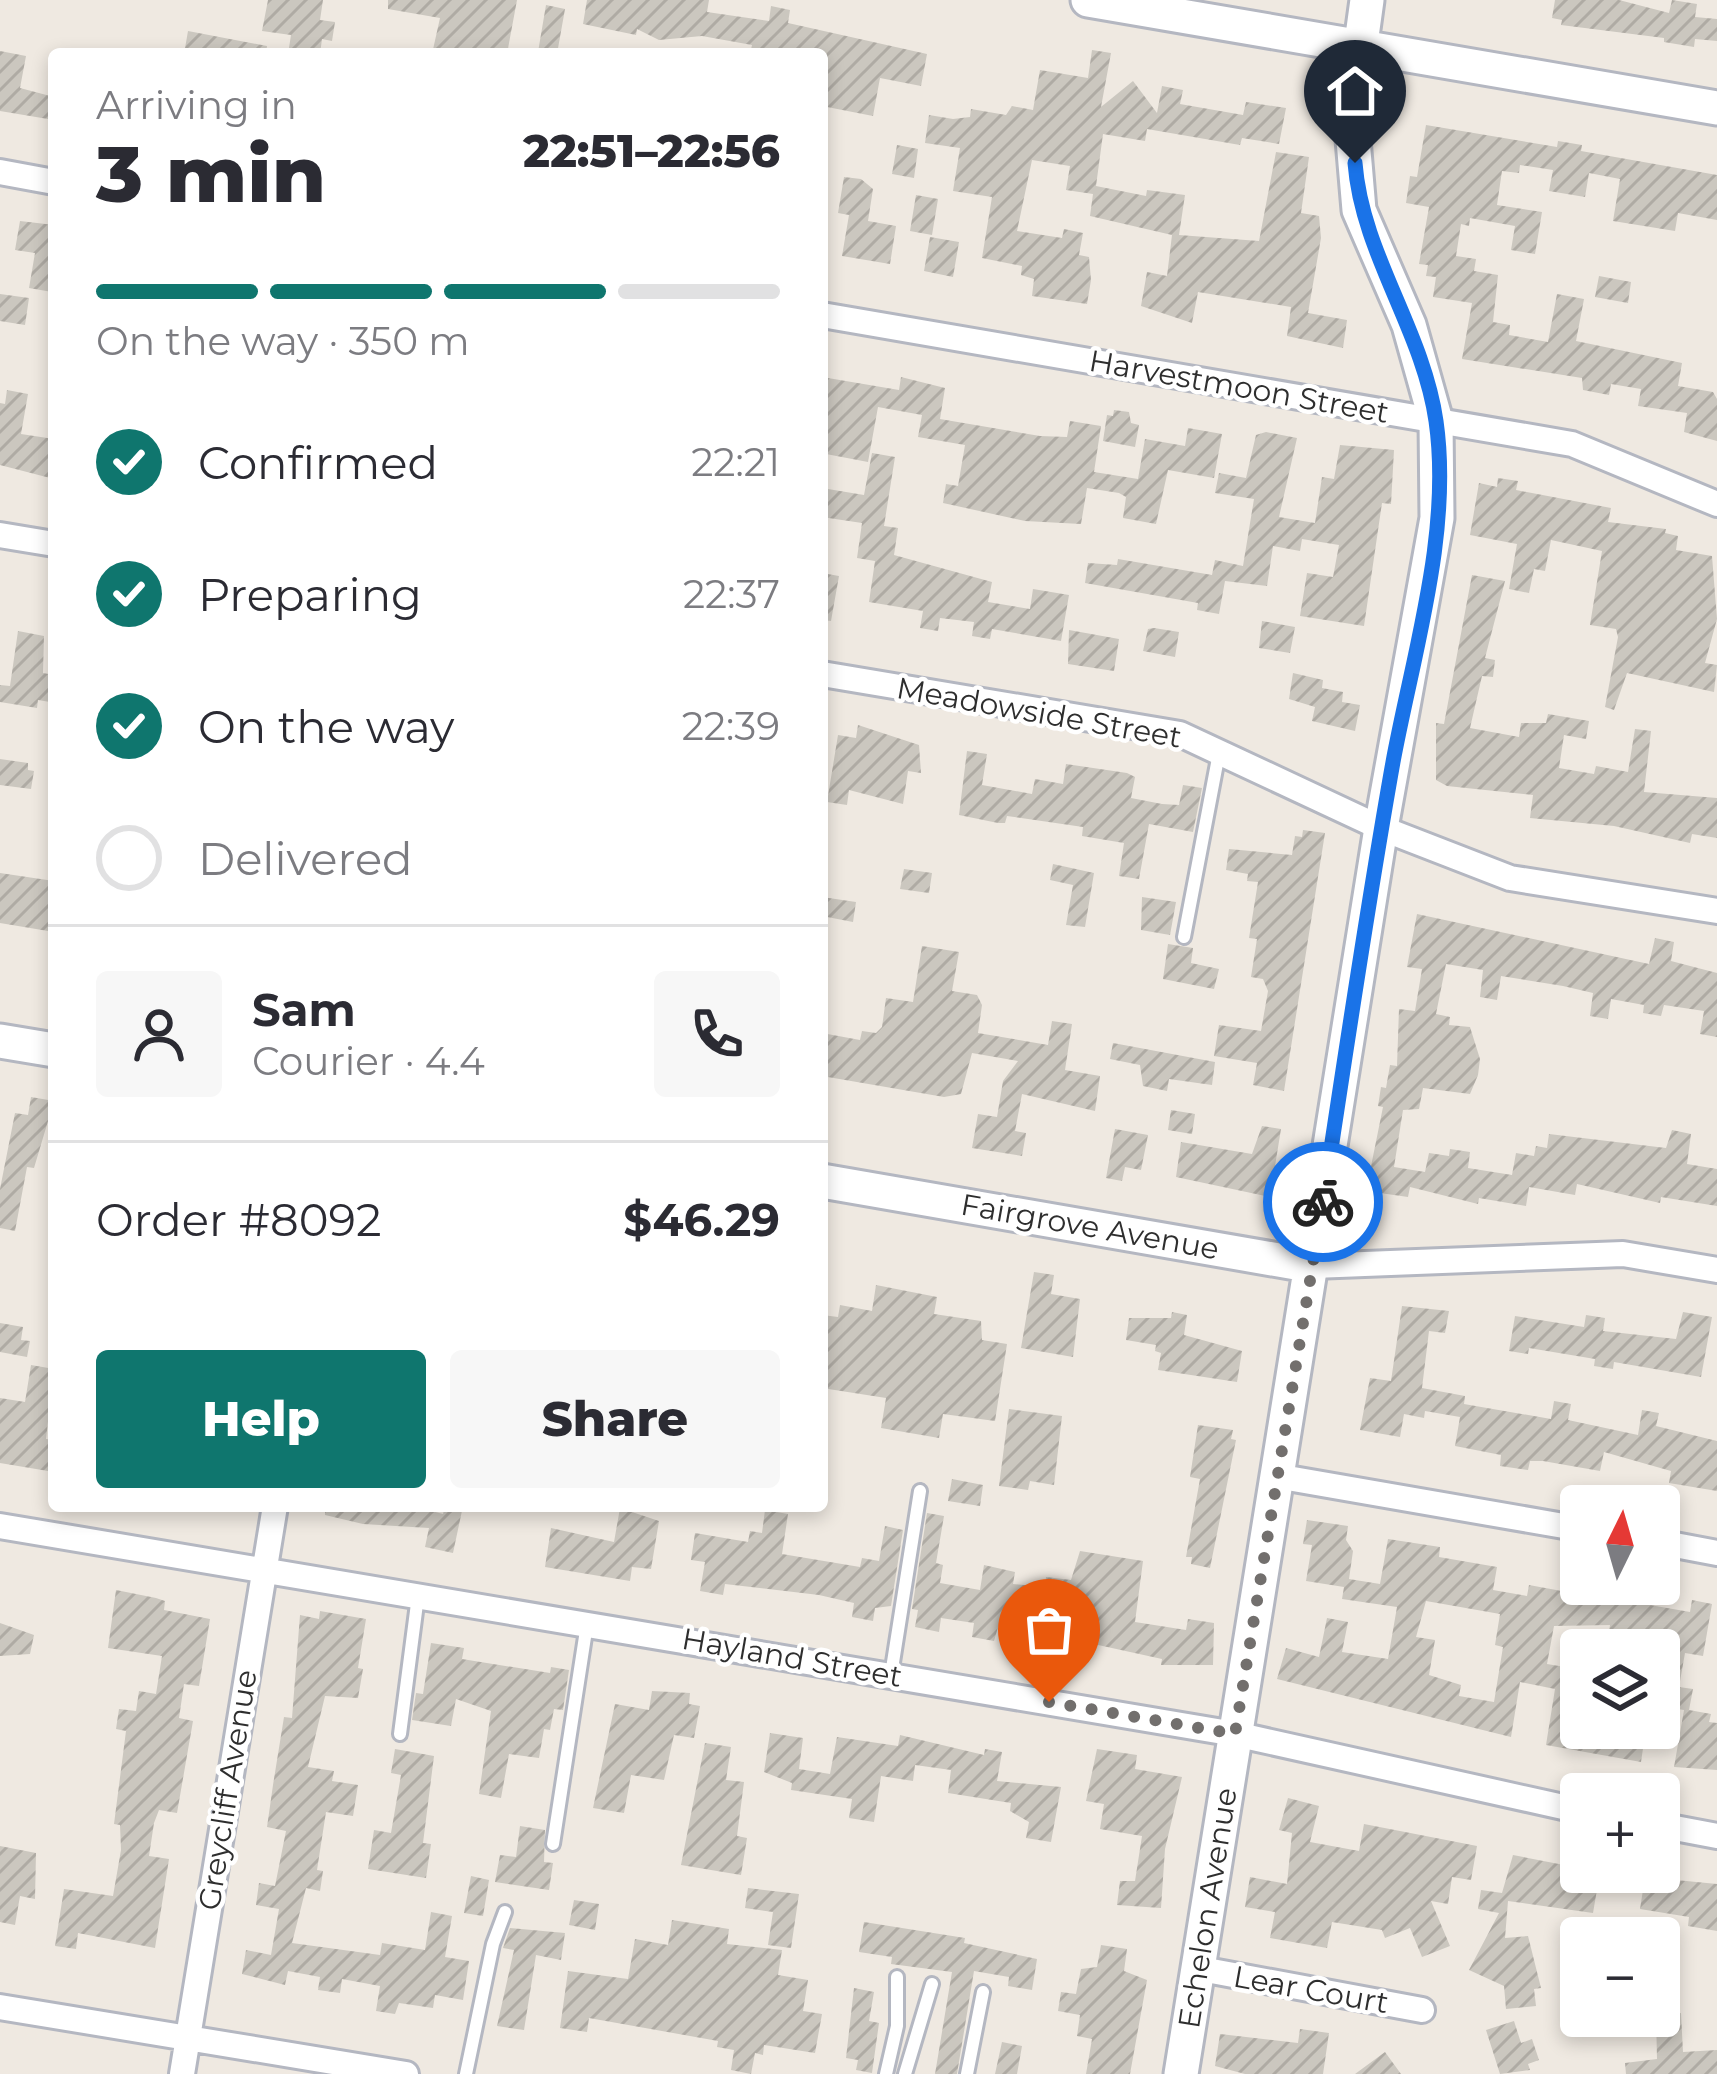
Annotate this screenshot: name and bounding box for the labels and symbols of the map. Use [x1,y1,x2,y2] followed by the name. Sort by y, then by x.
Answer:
[1304,40,1406,163] pin
[1086,342,1392,431] street label: Harvestmoon Street
[894,669,1184,756] street label: Meadowside Street
[1263,1142,1383,1262] courier
[958,1186,1222,1267] street label: Fairgrove Avenue
[1560,1485,1680,1605] north arrow
[998,1579,1100,1702] pin
[679,1620,905,1695] street label: Hayland Street
[190,1667,265,1913] street label: Greycliff Avenue
[1170,1785,1245,2031] street label: Echelon Avenue
[1231,1958,1392,2021] street label: Lear Court

